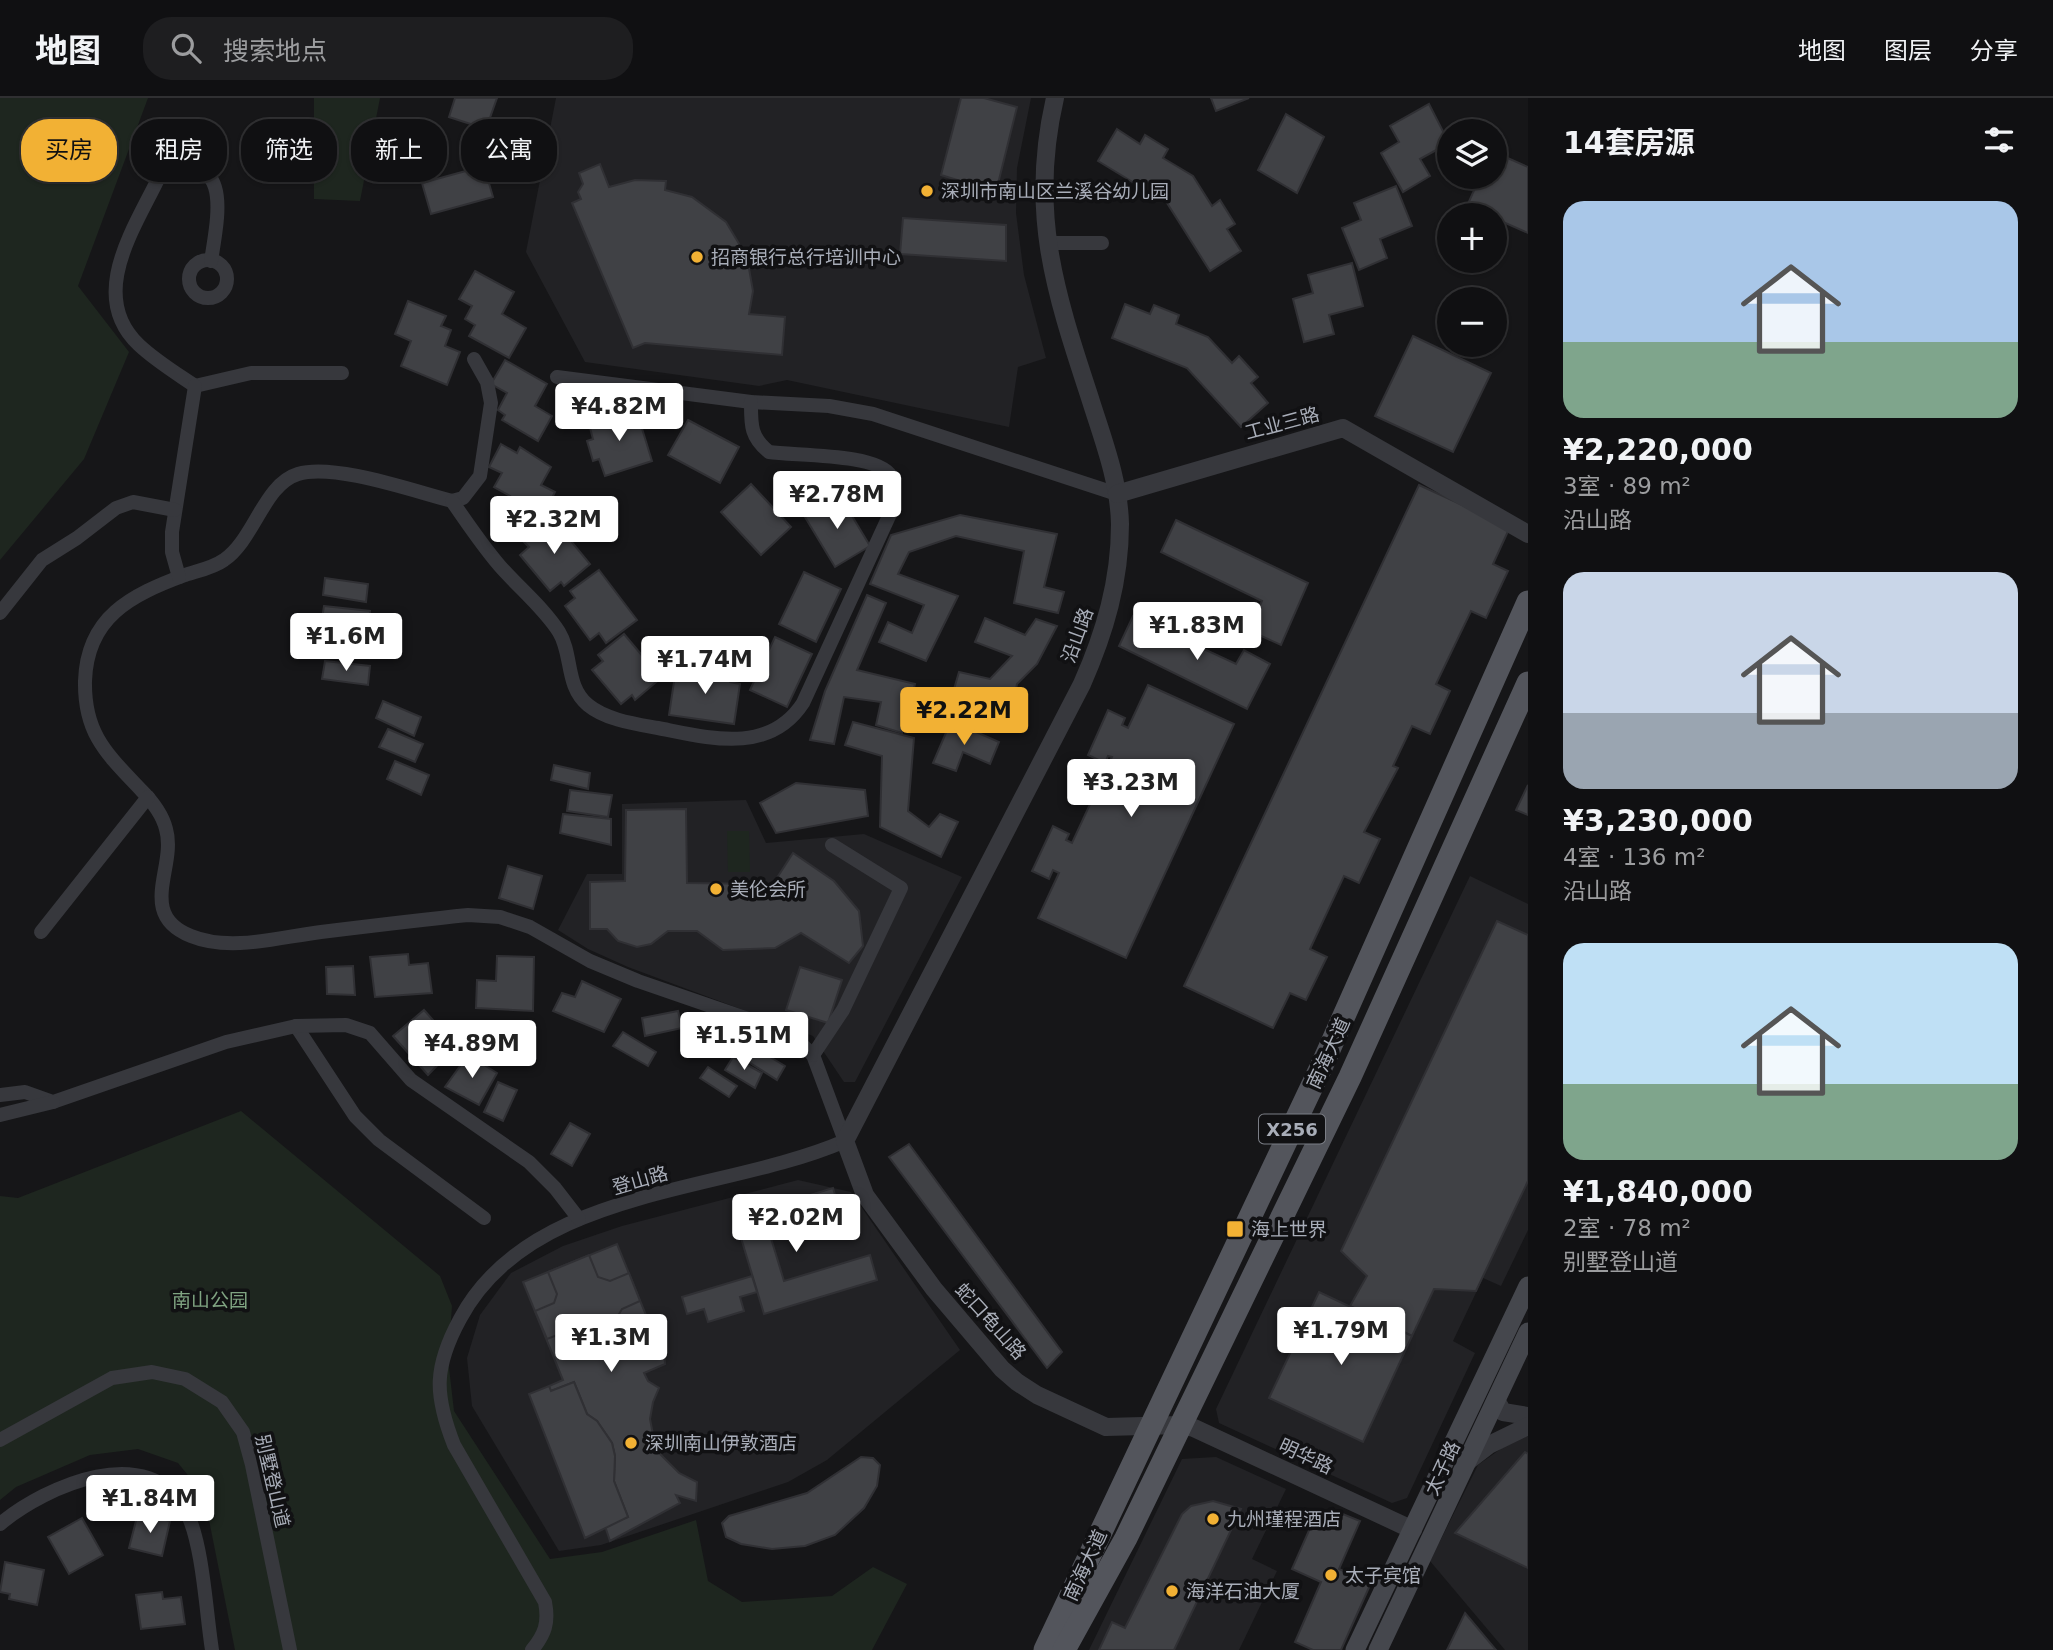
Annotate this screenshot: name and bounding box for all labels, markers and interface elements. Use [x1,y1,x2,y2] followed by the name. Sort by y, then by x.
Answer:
[143,17,633,80] search box
[167,29,205,67] icon: search
[35,31,101,70] text: 地图
[223,36,327,66] text: 搜索地点
[1798,37,1846,65] text: 地图
[1884,37,1932,65] text: 图层
[1970,37,2018,65] text: 分享
[21,119,117,182] chip: 买房
[131,119,227,182] chip: 租房
[241,119,337,182] chip: 筛选
[351,119,447,182] chip: 新上
[461,119,557,182] chip: 公寓
[1437,119,1507,357] map controls
[1437,119,1507,189] button: layers
[1980,121,2018,159] icon: filters
[1563,125,1695,160] text: 14套房源
[941,180,1169,202] place label: 深圳市南山区兰溪谷幼儿园
[919,183,935,199] marker: 深圳市南山区兰溪谷幼儿园
[1437,203,1507,273] button: +
[711,246,901,268] place label: 招商银行总行培训中心
[1728,246,1854,372] icon: home
[689,249,705,265] marker: 招商银行总行培训中心
[1437,287,1507,357] button: −
[562,384,676,443] pin: ¥4.82M
[571,393,667,419] text: ¥4.82M
[1242,403,1322,443] street label: 工业三路
[1563,432,1753,467] text: ¥2,220,000
[780,472,894,531] pin: ¥2.78M
[1563,473,1691,499] text: 3室 · 89 m²
[789,481,885,507] text: ¥2.78M
[497,496,611,556] pin: ¥2.32M
[506,506,602,532] text: ¥2.32M
[1563,507,1632,533] text: 沿山路
[1140,602,1254,662] pin: ¥1.83M
[1057,604,1097,666] street label: 沿山路
[1149,612,1245,638] text: ¥1.83M
[297,614,395,673] pin: ¥1.6M
[1728,617,1854,743] icon: home
[306,623,386,649] text: ¥1.6M
[648,636,762,696] pin: ¥1.74M
[657,646,753,672] text: ¥1.74M
[907,688,1021,747] pin: ¥2.22M
[916,697,1012,723] text: ¥2.22M
[1074,760,1188,819] pin: ¥3.23M
[1083,769,1179,795] text: ¥3.23M
[1563,803,1753,838] text: ¥3,230,000
[1563,844,1705,870] text: 4室 · 136 m²
[730,878,806,900] place label: 美伦会所
[1563,878,1632,904] text: 沿山路
[708,881,724,897] marker: 美伦会所
[1728,988,1854,1114] icon: home
[687,1012,801,1072] pin: ¥1.51M
[1302,1014,1354,1092] street label: 南海大道
[415,1020,529,1080] pin: ¥4.89M
[696,1022,792,1048] text: ¥1.51M
[424,1030,520,1056] text: ¥4.89M
[1259,1114,1325,1144] road number: X256
[610,1162,670,1198] street label: 登山路
[1563,1174,1753,1209] text: ¥1,840,000
[739,1194,853,1254] pin: ¥2.02M
[748,1204,844,1230] text: ¥2.02M
[1563,1215,1691,1241] text: 2室 · 78 m²
[1251,1218,1327,1240] place label: 海上世界
[1225,1219,1245,1239] marker: 海上世界
[1563,1249,1678,1275] text: 别墅登山道
[951,1278,1031,1364] street label: 蛇口龟山路
[172,1289,248,1311] park label: 南山公园
[1284,1308,1398,1367] pin: ¥1.79M
[562,1314,660,1374] pin: ¥1.3M
[1293,1317,1389,1343] text: ¥1.79M
[571,1324,651,1350] text: ¥1.3M
[252,1432,294,1530] street label: 别墅登山道
[645,1432,797,1454] place label: 深圳南山伊敦酒店
[1276,1434,1336,1478] street label: 明华路
[623,1435,639,1451] marker: 深圳南山伊敦酒店
[1420,1438,1464,1498] street label: 太子路
[93,1476,207,1535] pin: ¥1.84M
[102,1485,198,1511] text: ¥1.84M
[1227,1508,1341,1530] place label: 九州瑾程酒店
[1205,1511,1221,1527] marker: 九州瑾程酒店
[1059,1526,1111,1604] street label: 南海大道
[1345,1564,1421,1586] place label: 太子宾馆
[1323,1567,1339,1583] marker: 太子宾馆
[1186,1580,1300,1602] place label: 海洋石油大厦
[1164,1583,1180,1599] marker: 海洋石油大厦

